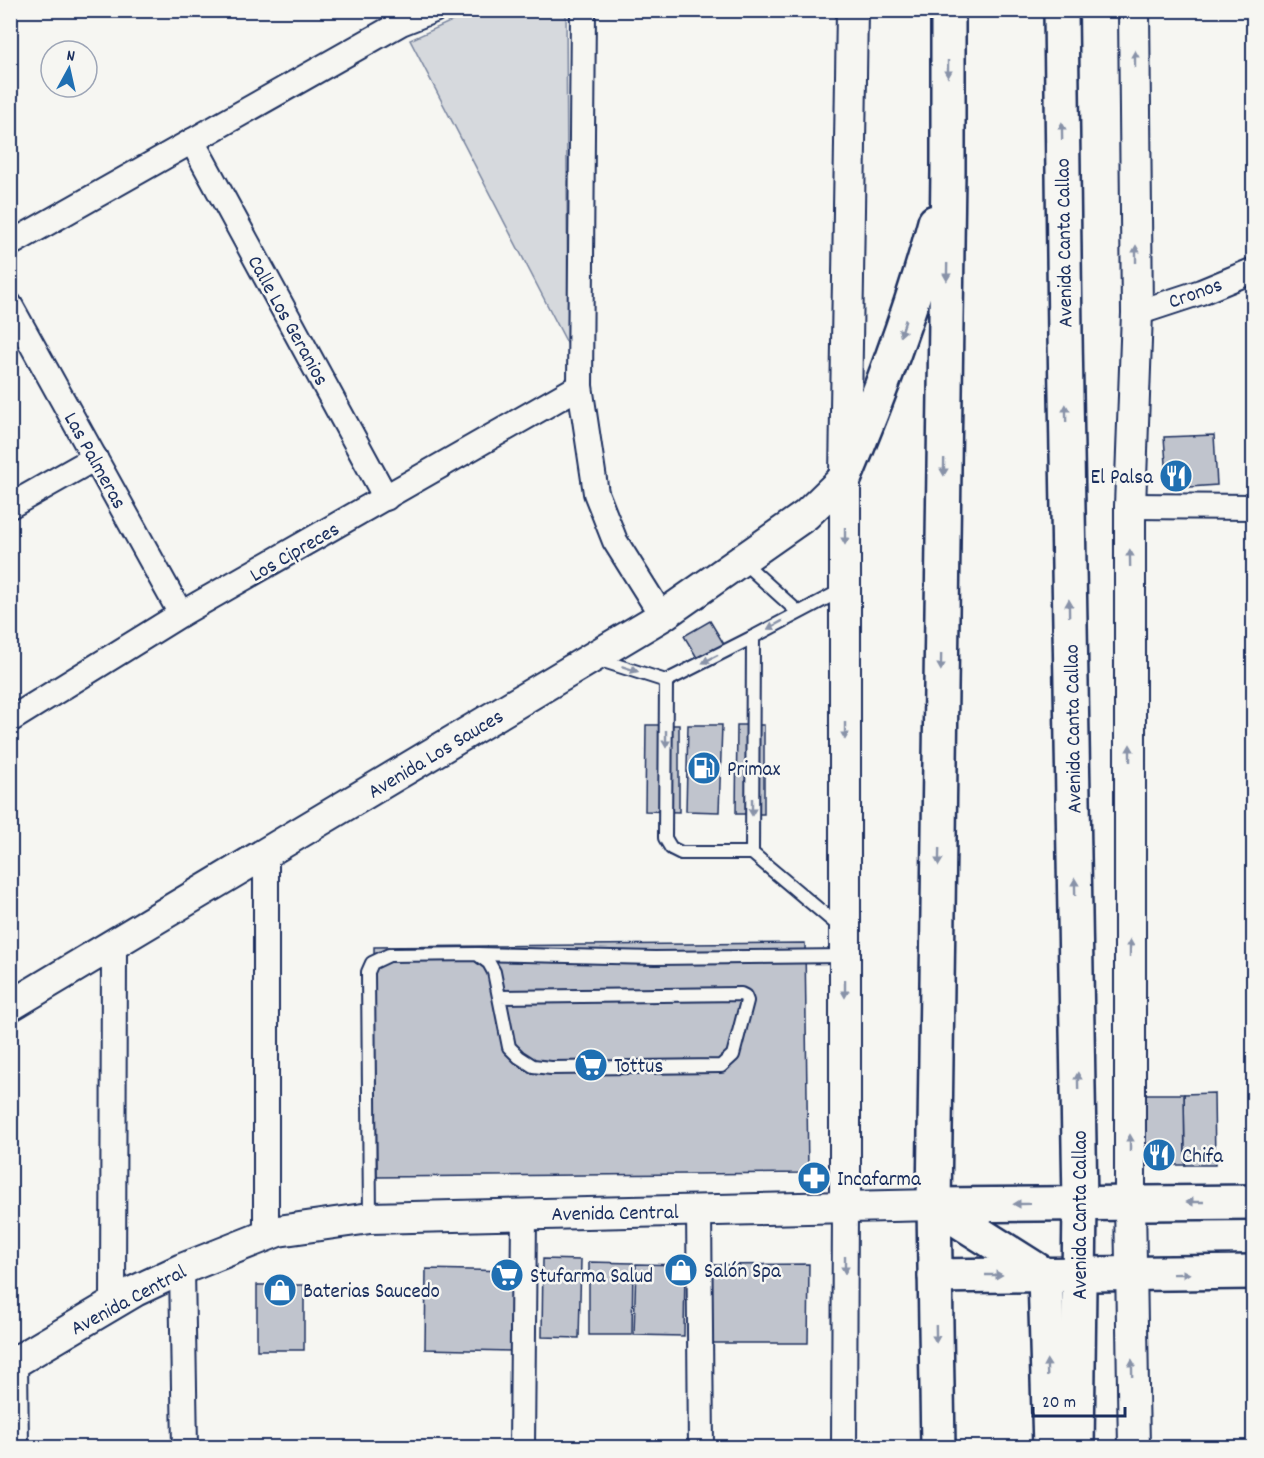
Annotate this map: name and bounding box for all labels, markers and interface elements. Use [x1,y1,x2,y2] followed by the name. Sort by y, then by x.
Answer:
[39,39,99,99] north arrow
[65,45,76,69] text: N
[1130,50,1140,69] one-way arrow
[943,59,953,78] one-way arrow
[1057,121,1067,140] one-way arrow
[1050,158,1082,328] street label: Avenida Canta Callao
[1132,245,1141,264] one-way arrow
[238,251,335,392] street label: Calle Los Geranios
[942,262,952,281] one-way arrow
[1165,271,1227,318] street label: Cronos
[898,319,907,337] one-way arrow
[1061,403,1071,422] one-way arrow
[54,408,132,515] street label: Las Palmeras
[939,457,949,476] one-way arrow
[1158,458,1194,494] restaurant icon: El Palsa
[1091,464,1154,494] place label: El Palsa
[245,516,346,591] street label: Los Cipreces
[840,526,850,545] one-way arrow
[1125,549,1135,568] one-way arrow
[1065,598,1074,617] one-way arrow
[766,620,783,630] one-way arrow
[1059,644,1091,814] street label: Avenida Canta Callao
[937,652,946,671] one-way arrow
[701,654,718,663] one-way arrow
[621,665,639,674] one-way arrow
[363,703,510,808] street label: Avenida Los Sauces
[840,721,850,740] one-way arrow
[661,730,670,749] one-way arrow
[1125,744,1135,763] one-way arrow
[686,750,722,786] fuel station icon: Primax
[727,756,780,786] place label: Primax
[747,798,757,817] one-way arrow
[934,847,944,866] one-way arrow
[1070,877,1079,896] one-way arrow
[1125,939,1135,958] one-way arrow
[840,979,850,998] one-way arrow
[573,1047,609,1083] supermarket icon: Tottus
[614,1053,663,1083] place label: Tottus
[1073,1072,1083,1091] one-way arrow
[1067,1130,1097,1300] street label: Avenida Canta Callao
[1125,1134,1135,1153] one-way arrow
[1141,1137,1177,1173] restaurant icon: Chifa
[1182,1143,1224,1173] place label: Chifa
[796,1160,832,1196] pharmacy icon: Incafarma
[837,1166,922,1196] place label: Incafarma
[1186,1197,1205,1207] one-way arrow
[551,1199,679,1231] street label: Avenida Central
[1012,1199,1031,1209] one-way arrow
[663,1252,699,1288] shop icon: Salón Spa
[840,1255,850,1274] one-way arrow
[489,1257,525,1293] supermarket icon: Stufarma Salud
[704,1258,782,1288] place label: Salón Spa
[66,1259,193,1345] street label: Avenida Central
[530,1263,653,1293] place label: Stufarma Salud
[1171,1269,1190,1279] one-way arrow
[984,1270,1003,1280] one-way arrow
[262,1272,298,1308] shop icon: Baterias Saucedo
[303,1278,440,1308] place label: Baterias Saucedo
[931,1325,941,1344] one-way arrow
[1043,1359,1052,1378] one-way arrow
[1127,1359,1137,1378] one-way arrow
[1033,1380,1124,1418] scale bar
[1042,1391,1076,1416] text: 20 m

